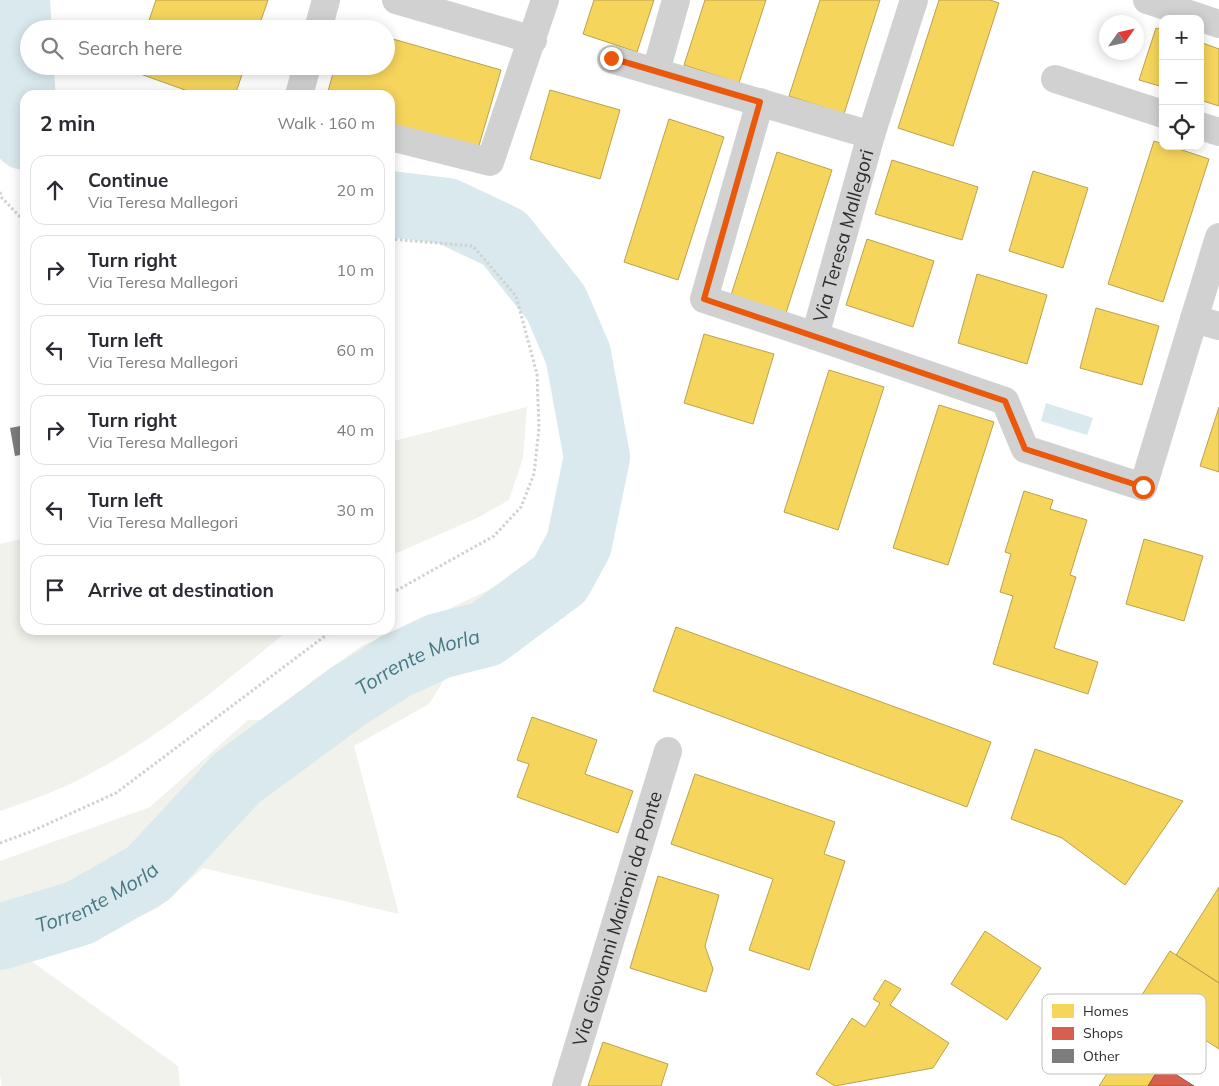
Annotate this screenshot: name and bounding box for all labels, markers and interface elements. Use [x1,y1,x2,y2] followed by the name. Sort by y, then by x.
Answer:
[1099,15,1144,60] north arrow
[1159,15,1204,150] map controls
[1159,15,1204,60] button: +
[20,20,395,75] search box
[38,34,66,62] icon: search
[78,36,182,60] text: Search here
[600,47,623,70] route end
[1159,60,1204,105] button: −
[1159,105,1204,150] button: locate
[40,110,95,136] text: 2 min
[277,113,375,133] text: Walk · 160 m
[807,146,878,325] street label: Via Teresa Mallegori
[88,168,168,192] text: Continue
[41,176,69,204] icon: ahead
[337,180,374,200] text: 20 m
[88,192,238,212] text: Via Teresa Mallegori
[88,248,177,272] text: Turn right
[41,256,69,284] icon: right
[337,260,374,280] text: 10 m
[88,272,238,292] text: Via Teresa Mallegori
[88,328,163,352] text: Turn left
[41,336,69,364] icon: left
[337,340,374,360] text: 60 m
[88,352,238,372] text: Via Teresa Mallegori
[88,408,177,432] text: Turn right
[41,416,69,444] icon: right
[337,420,374,440] text: 40 m
[88,432,238,452] text: Via Teresa Mallegori
[1132,476,1155,499] route start
[88,488,163,512] text: Turn left
[41,496,69,524] icon: left
[337,500,374,520] text: 30 m
[88,512,238,532] text: Via Teresa Mallegori
[41,576,69,604] icon: arrive
[88,578,274,602] text: Arrive at destination
[350,623,482,700] water label: Torrente Morla
[567,788,667,1049] street label: Via Giovanni Maironi da Ponte
[32,857,164,938] water label: Torrente Morla
[1042,994,1206,1074] legend
[1083,1002,1129,1020] text: Homes
[1083,1024,1123,1042] text: Shops
[1083,1047,1121,1065] text: Other

